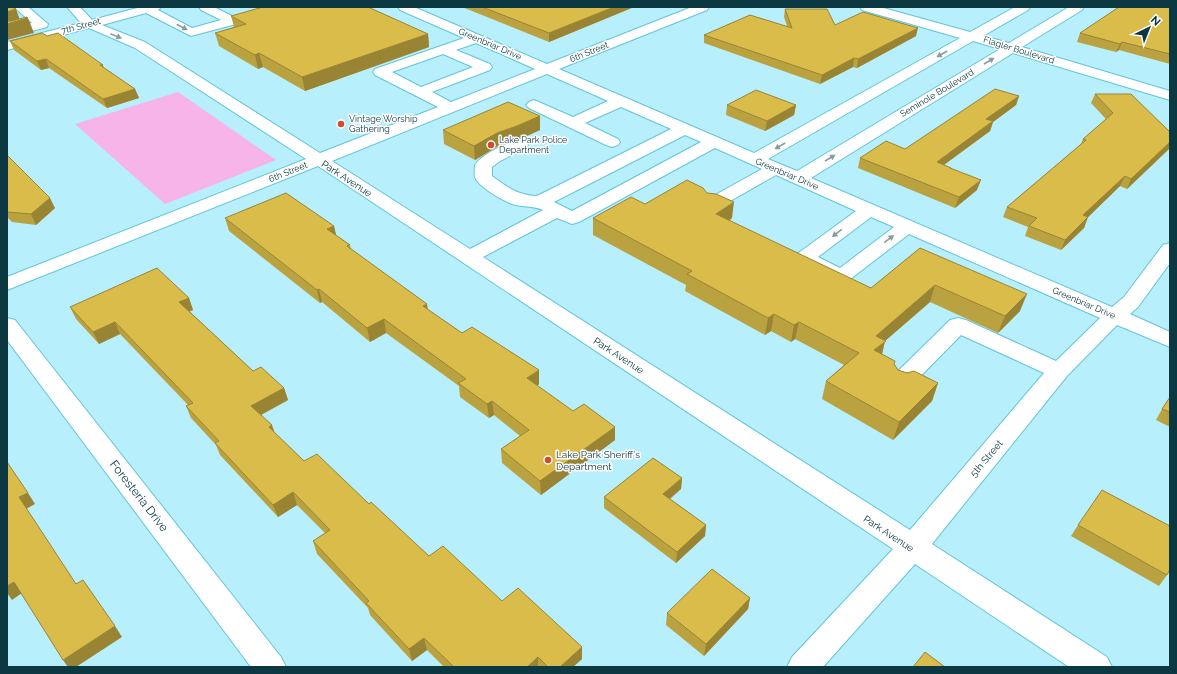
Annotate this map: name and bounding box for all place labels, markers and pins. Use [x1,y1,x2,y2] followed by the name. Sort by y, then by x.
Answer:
[349,114,418,134] place label: Vintage Worship Gathering
[336,119,346,129] marker: Vintage Worship Gathering
[499,135,568,155] place label: Lake Park Police Department
[486,140,496,150] marker: Lake Park Police Department
[556,449,640,472] place label: Lake Park Sheriff's Department
[543,455,553,465] marker: Lake Park Sheriff's Department

